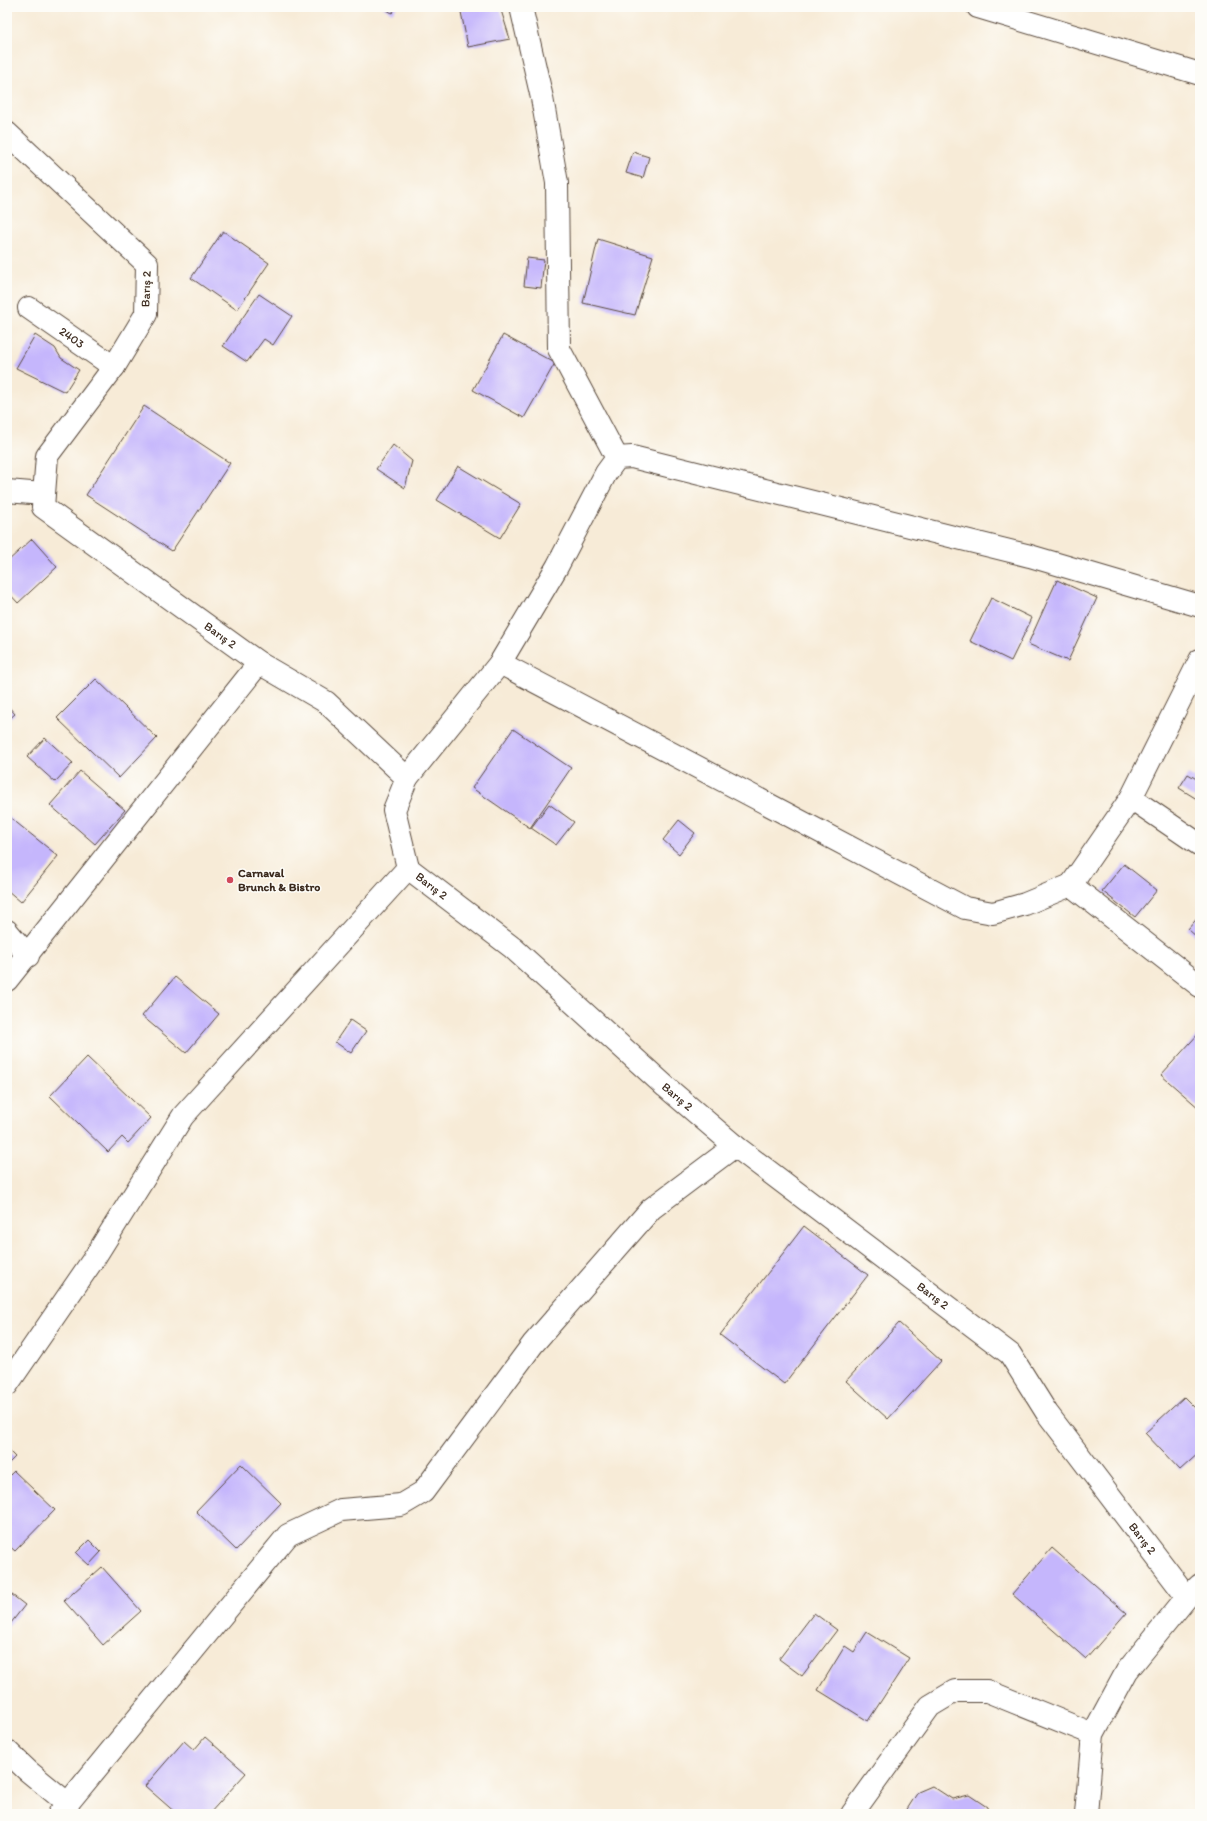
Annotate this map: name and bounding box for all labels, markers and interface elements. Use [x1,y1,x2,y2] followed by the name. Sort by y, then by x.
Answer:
[138,270,154,307] street label: Barış 2
[56,324,87,351] street label: 2403
[202,619,240,652] street label: Barış 2
[238,866,320,894] place label: Carnaval Brunch & Bistro
[413,869,451,903] street label: Barış 2
[225,875,235,885] marker: Carnaval Brunch & Bistro
[659,1080,696,1114] street label: Barış 2
[914,1279,952,1313] street label: Barış 2
[1126,1520,1159,1558] street label: Barış 2

